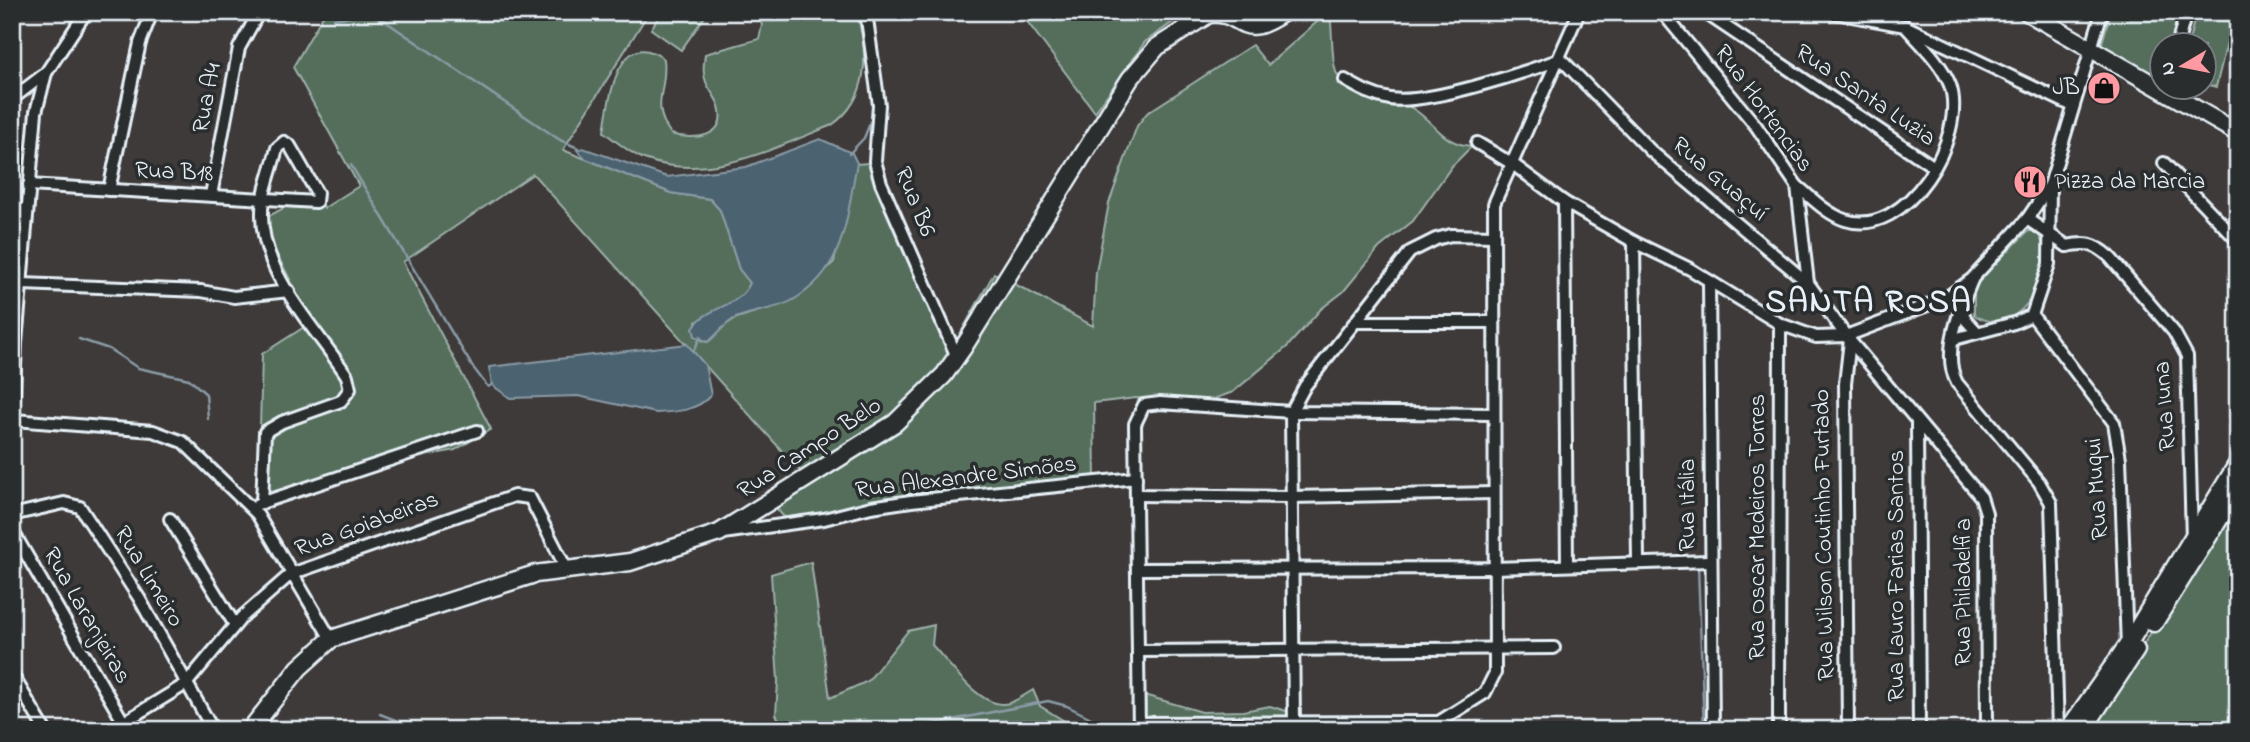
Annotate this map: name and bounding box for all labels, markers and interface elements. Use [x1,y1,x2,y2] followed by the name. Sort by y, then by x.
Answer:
[2148,32,2218,102] north arrow
[1788,36,1942,156] street label: Rua Santa Luzia
[1705,38,1821,180] street label: Rua Hortencias
[184,60,232,136] street label: Rua A4
[2154,60,2183,77] text: N
[2085,69,2123,107] shop icon: JB
[2052,71,2080,106] place label: JB
[1663,129,1775,231] street label: Rua Guaçuí
[134,153,214,193] street label: Rua B18
[884,162,944,243] street label: Rua B6
[2011,163,2049,201] restaurant icon: Pizza da Marcia
[2054,165,2205,200] place label: Pizza da Marcia
[1765,280,1973,327] district label: SANTA ROSA
[2145,360,2187,452] street label: Rua Iuna
[731,389,889,509] street label: Rua Campo Belo
[1805,389,1845,681] street label: Rua Wilson Coutinho Furtado
[1741,394,1776,660] street label: Rua Oscar Medeiros Torres
[2077,437,2119,541] street label: Rua Muqui
[853,447,1079,509] street label: Rua Alexandre Simões
[1880,450,1915,702] street label: Rua Lauro Farias Santos
[1671,458,1706,552] street label: Rua Itália
[290,483,444,567] street label: Rua Goiabeiras
[1947,518,1982,666] street label: Rua Philadelfia
[104,520,192,634] street label: Rua Limeiro
[33,541,139,691] street label: Rua Laranjeiras

